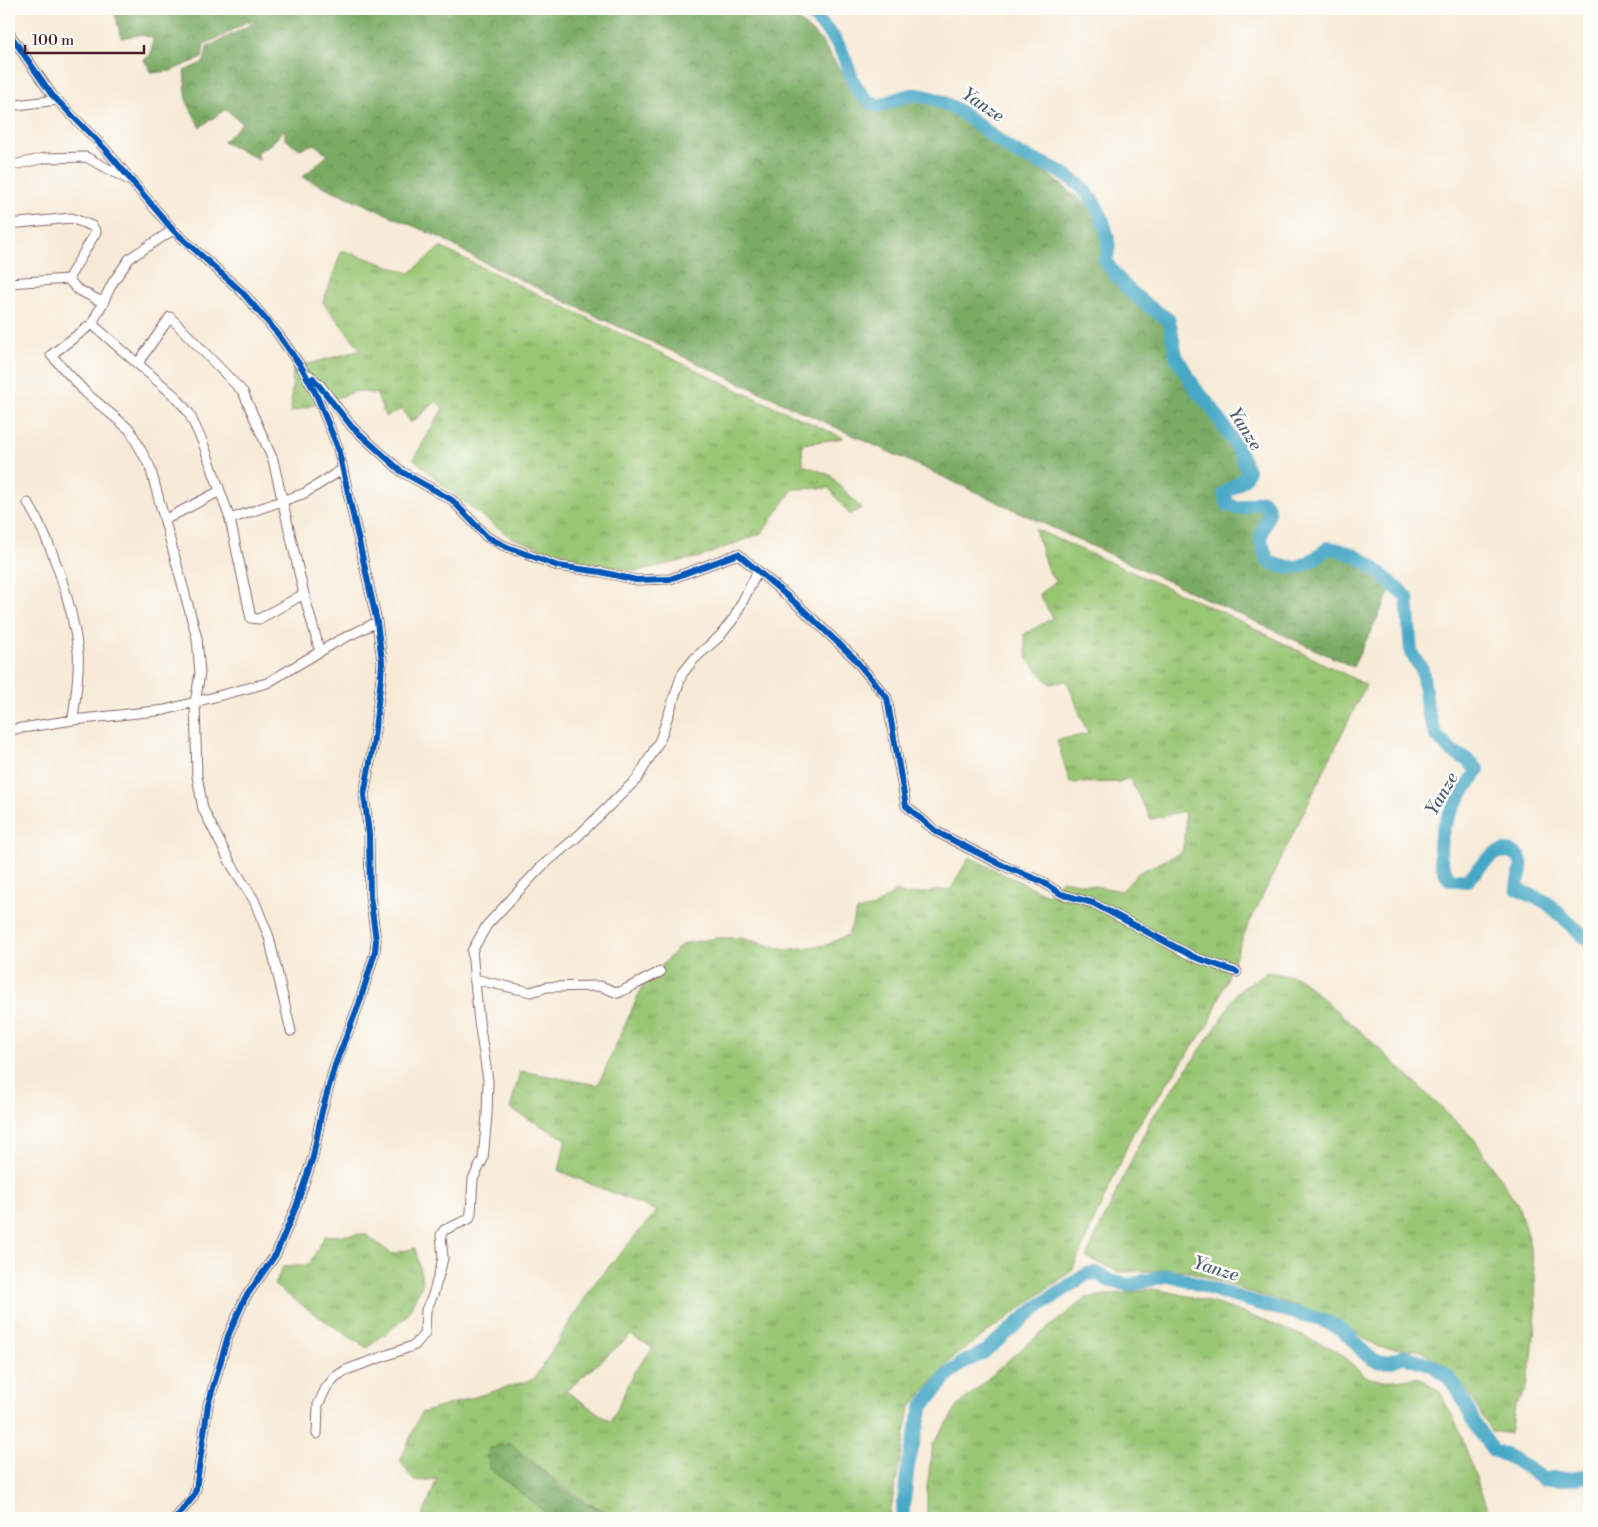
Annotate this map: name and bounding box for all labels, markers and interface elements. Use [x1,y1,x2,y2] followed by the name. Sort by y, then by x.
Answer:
[25,22,144,54] scale bar
[32,31,74,50] text: 100 m
[957,83,1009,128] water label: Yanze
[1223,403,1267,455] water label: Yanze
[1420,768,1464,820] water label: Yanze
[1191,1251,1242,1287] water label: Yanze

